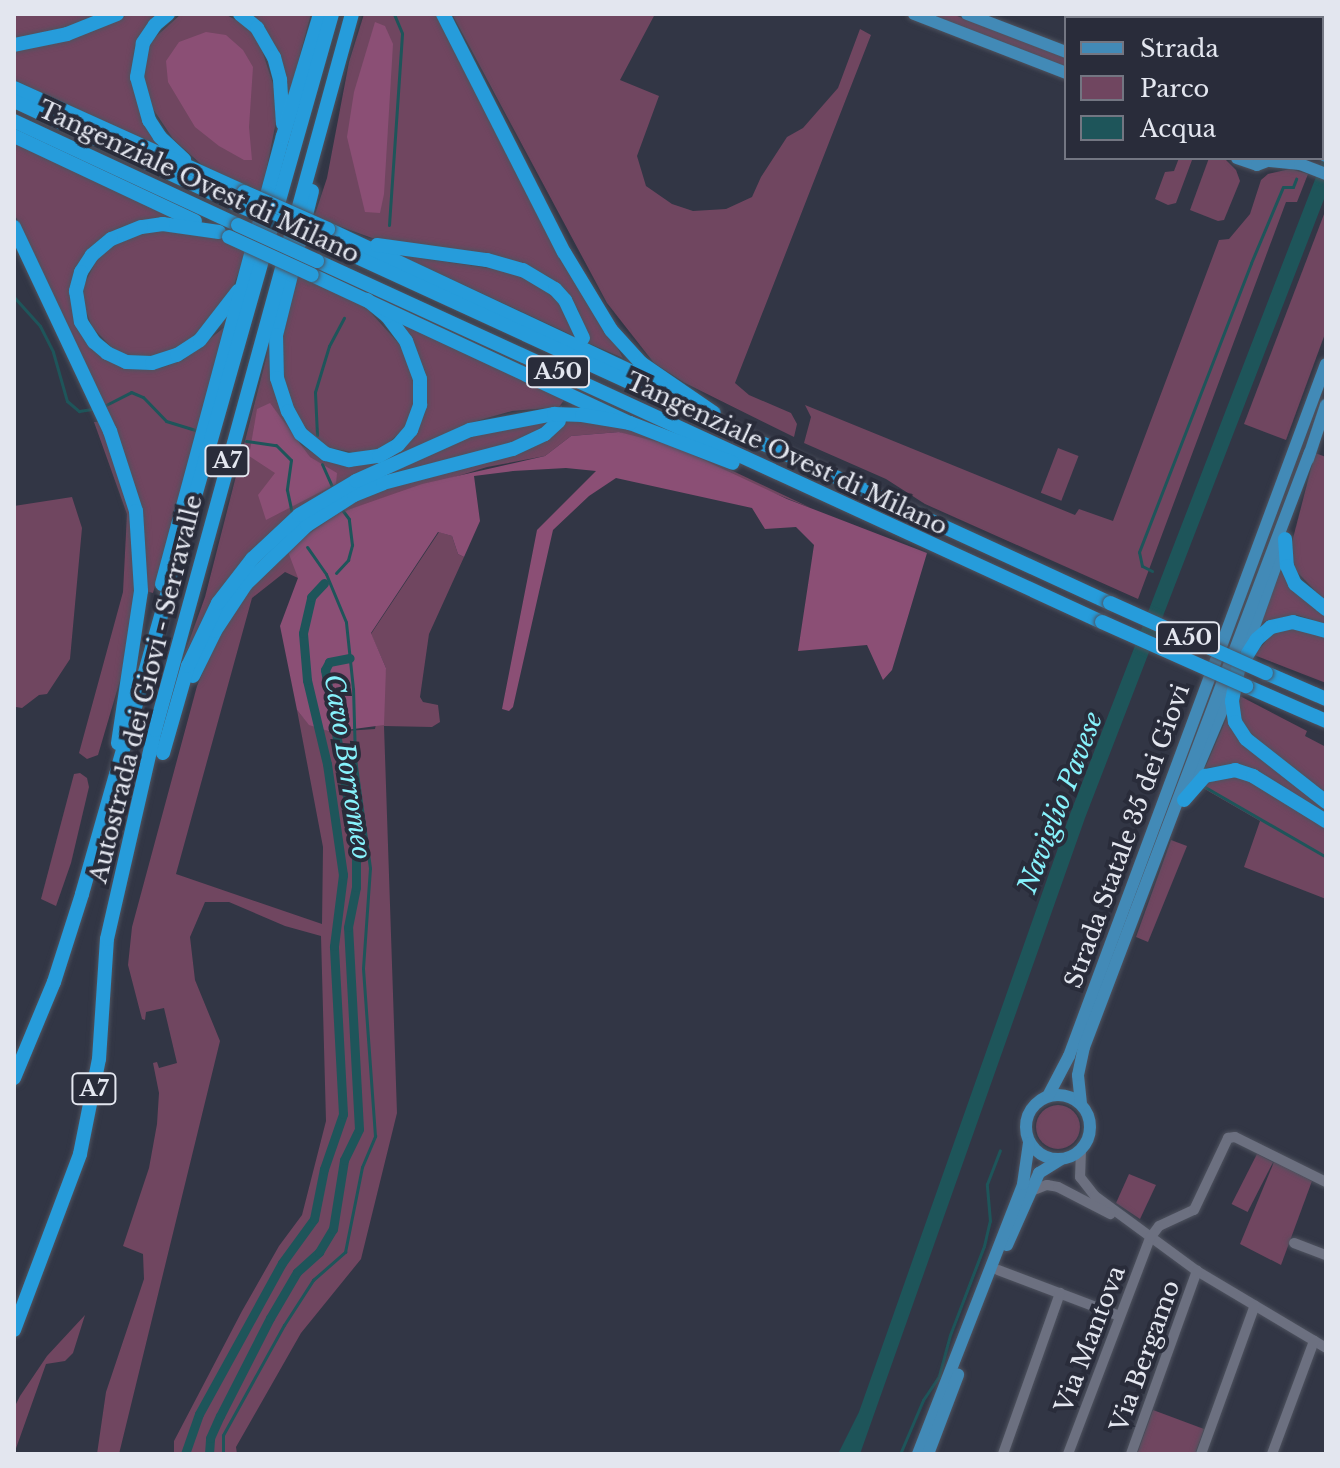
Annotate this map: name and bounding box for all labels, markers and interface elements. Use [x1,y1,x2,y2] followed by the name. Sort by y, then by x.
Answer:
[1064,16,1324,160] legend
[1140,34,1219,63] text: Strada
[1140,74,1209,103] text: Parco
[34,95,364,269] street label: Tangenziale Ovest di Milano
[1140,114,1216,143] text: Acqua
[524,354,592,390] road number: A50
[622,367,952,541] street label: Tangenziale Ovest di Milano
[203,443,251,479] road number: A7
[84,492,208,886] street label: Autostrada dei Giovi - Serravalle
[1154,620,1222,656] road number: A50
[317,672,377,862] water label: Cavo Borromeo
[1058,680,1196,992] street label: Strada Statale 35 dei Giovi
[1012,708,1110,898] water label: Naviglio Pavese
[70,1071,118,1107] road number: A7
[1049,1262,1131,1416] street label: Via Mantova
[1104,1276,1186,1436] street label: Via Bergamo

